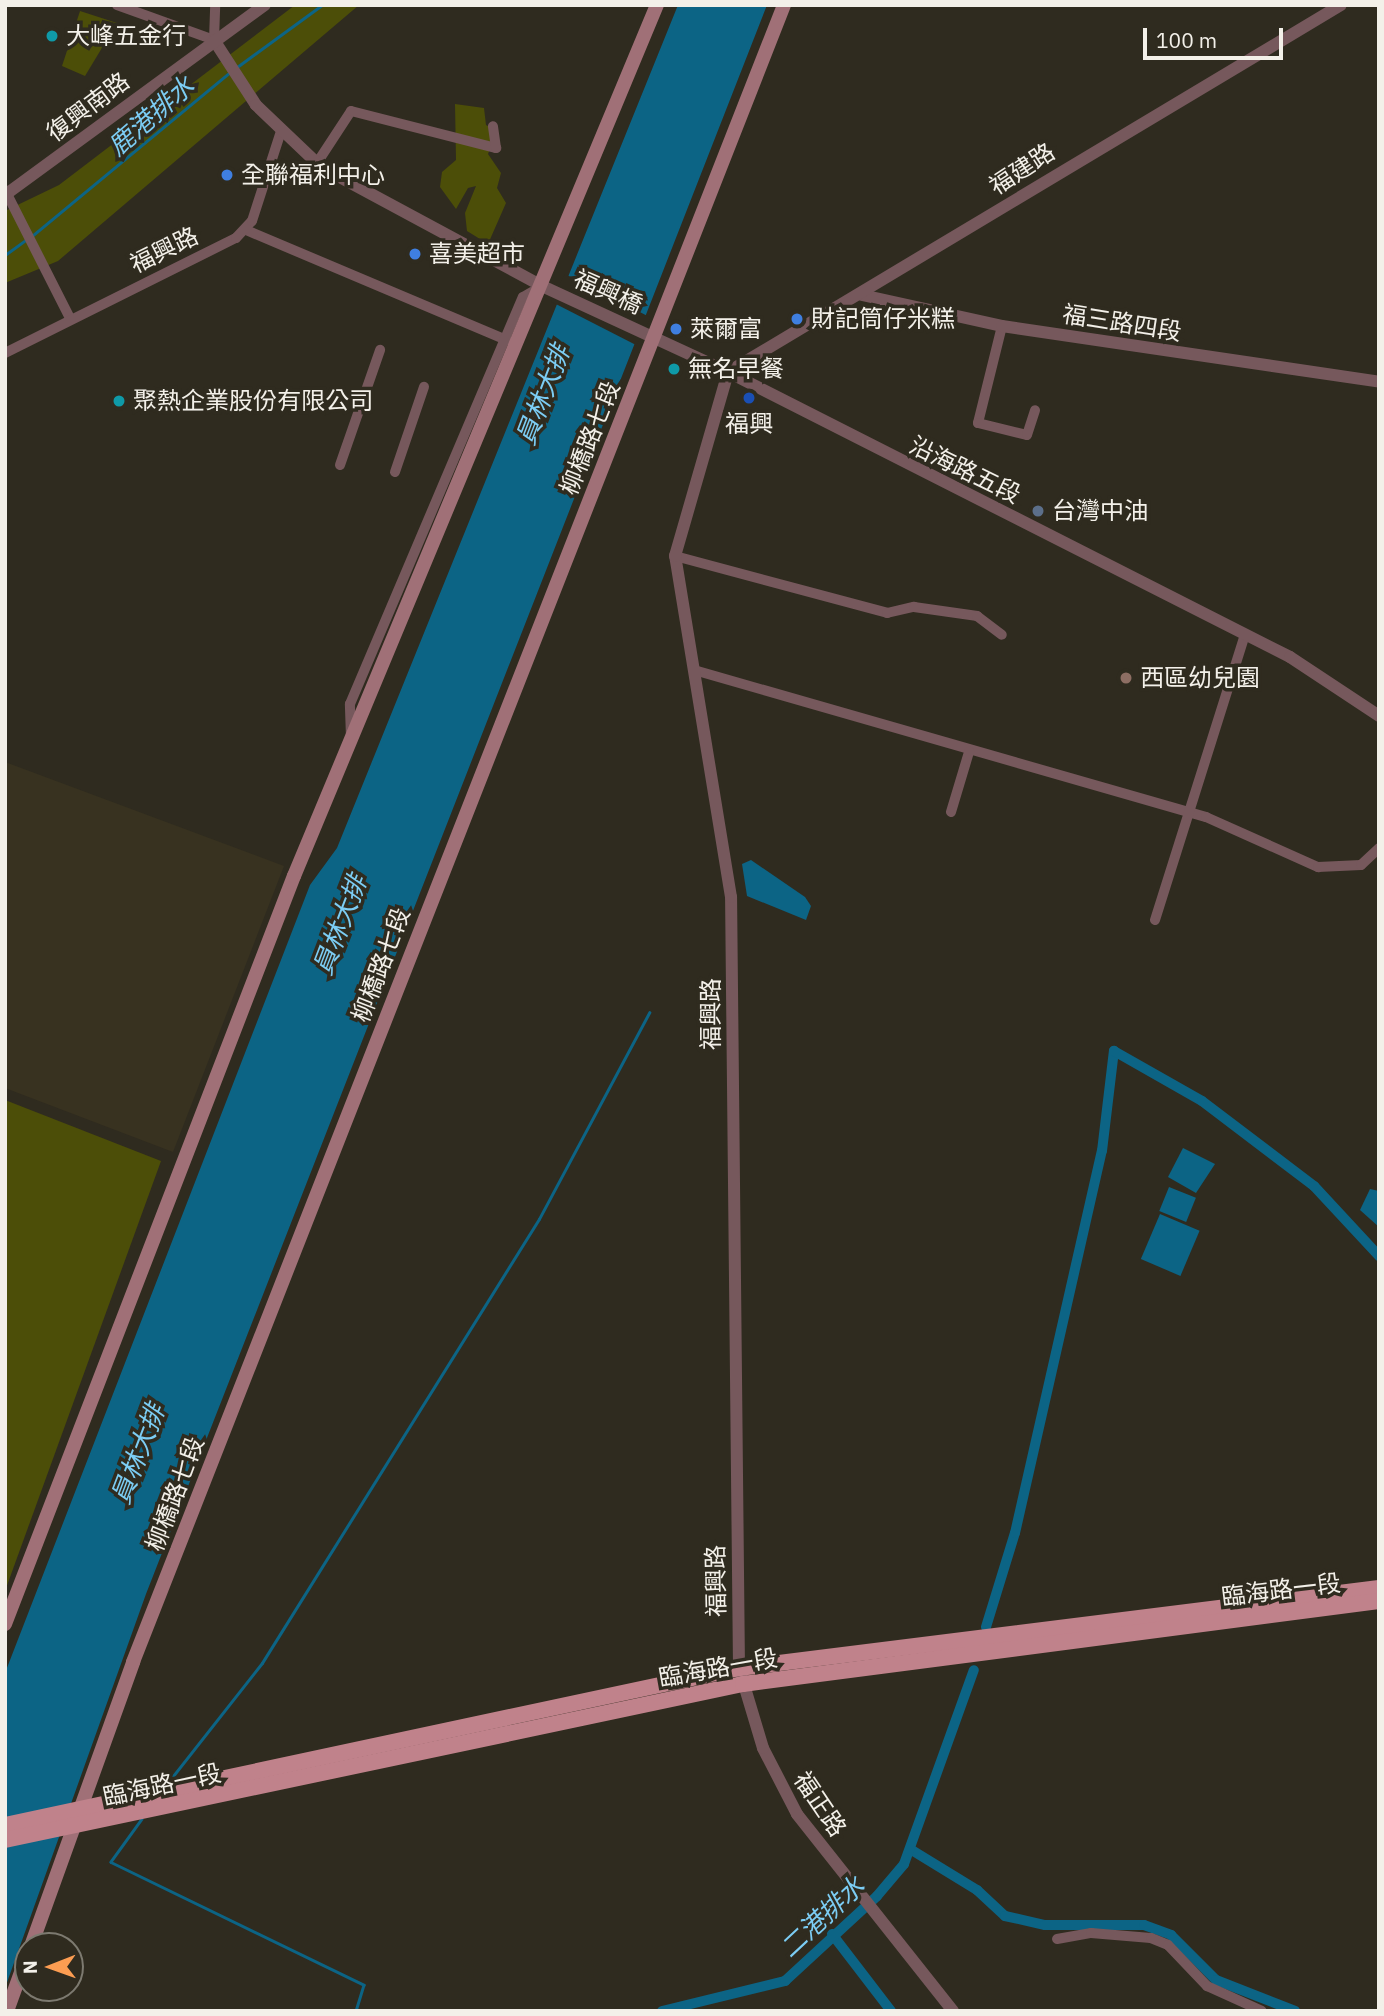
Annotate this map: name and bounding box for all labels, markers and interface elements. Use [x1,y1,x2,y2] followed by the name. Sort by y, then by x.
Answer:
[1146,14,1286,58] scale bar
[66,22,186,50] place label: 大峰五金行
[1156,26,1217,54] text: 100 m
[44,28,60,44] marker: 大峰五金行
[41,67,135,147] street label: 復興南路
[102,70,200,162] water label: 鹿港排水
[984,137,1060,201] street label: 福建路
[241,161,385,189] place label: 全聯福利中心
[219,167,235,183] marker: 全聯福利中心
[125,221,203,279] street label: 福興路
[429,240,525,268] place label: 喜美超市
[407,246,423,262] marker: 喜美超市
[569,264,647,320] street label: 福興橋
[1060,299,1184,347] street label: 福三路四段
[811,305,955,333] place label: 財記筒仔米糕
[789,311,805,327] marker: 財記筒仔米糕
[690,315,762,343] place label: 萊爾富
[668,321,684,337] marker: 萊爾富
[510,341,576,449] water label: 員林大排
[688,355,784,383] place label: 無名早餐
[666,361,682,377] marker: 無名早餐
[554,377,626,499] street label: 柳橋路七段
[133,387,373,415] place label: 聚熱企業股份有限公司
[741,390,757,406] marker: 福興
[111,393,127,409] marker: 聚熱企業股份有限公司
[725,410,773,438] place label: 福興
[905,431,1025,509] street label: 沿海路五段
[1052,497,1148,525] place label: 台灣中油
[1030,503,1046,519] marker: 台灣中油
[1140,664,1260,692] place label: 西區幼兒園
[1118,670,1134,686] marker: 西區幼兒園
[307,871,373,979] water label: 員林大排
[346,904,416,1026] street label: 柳橋路七段
[697,978,725,1050] street label: 福興路
[105,1400,171,1508] water label: 員林大排
[140,1433,210,1555] street label: 柳橋路七段
[701,1545,731,1617] street label: 福興路
[1220,1568,1342,1612] street label: 臨海路一段
[656,1643,780,1693] street label: 臨海路一段
[100,1758,224,1812] street label: 臨海路一段
[788,1766,852,1842] street label: 福正路
[773,1870,871,1964] water label: 二港排水
[14,1932,84,2002] north arrow
[18,1960,42,1974] text: N

